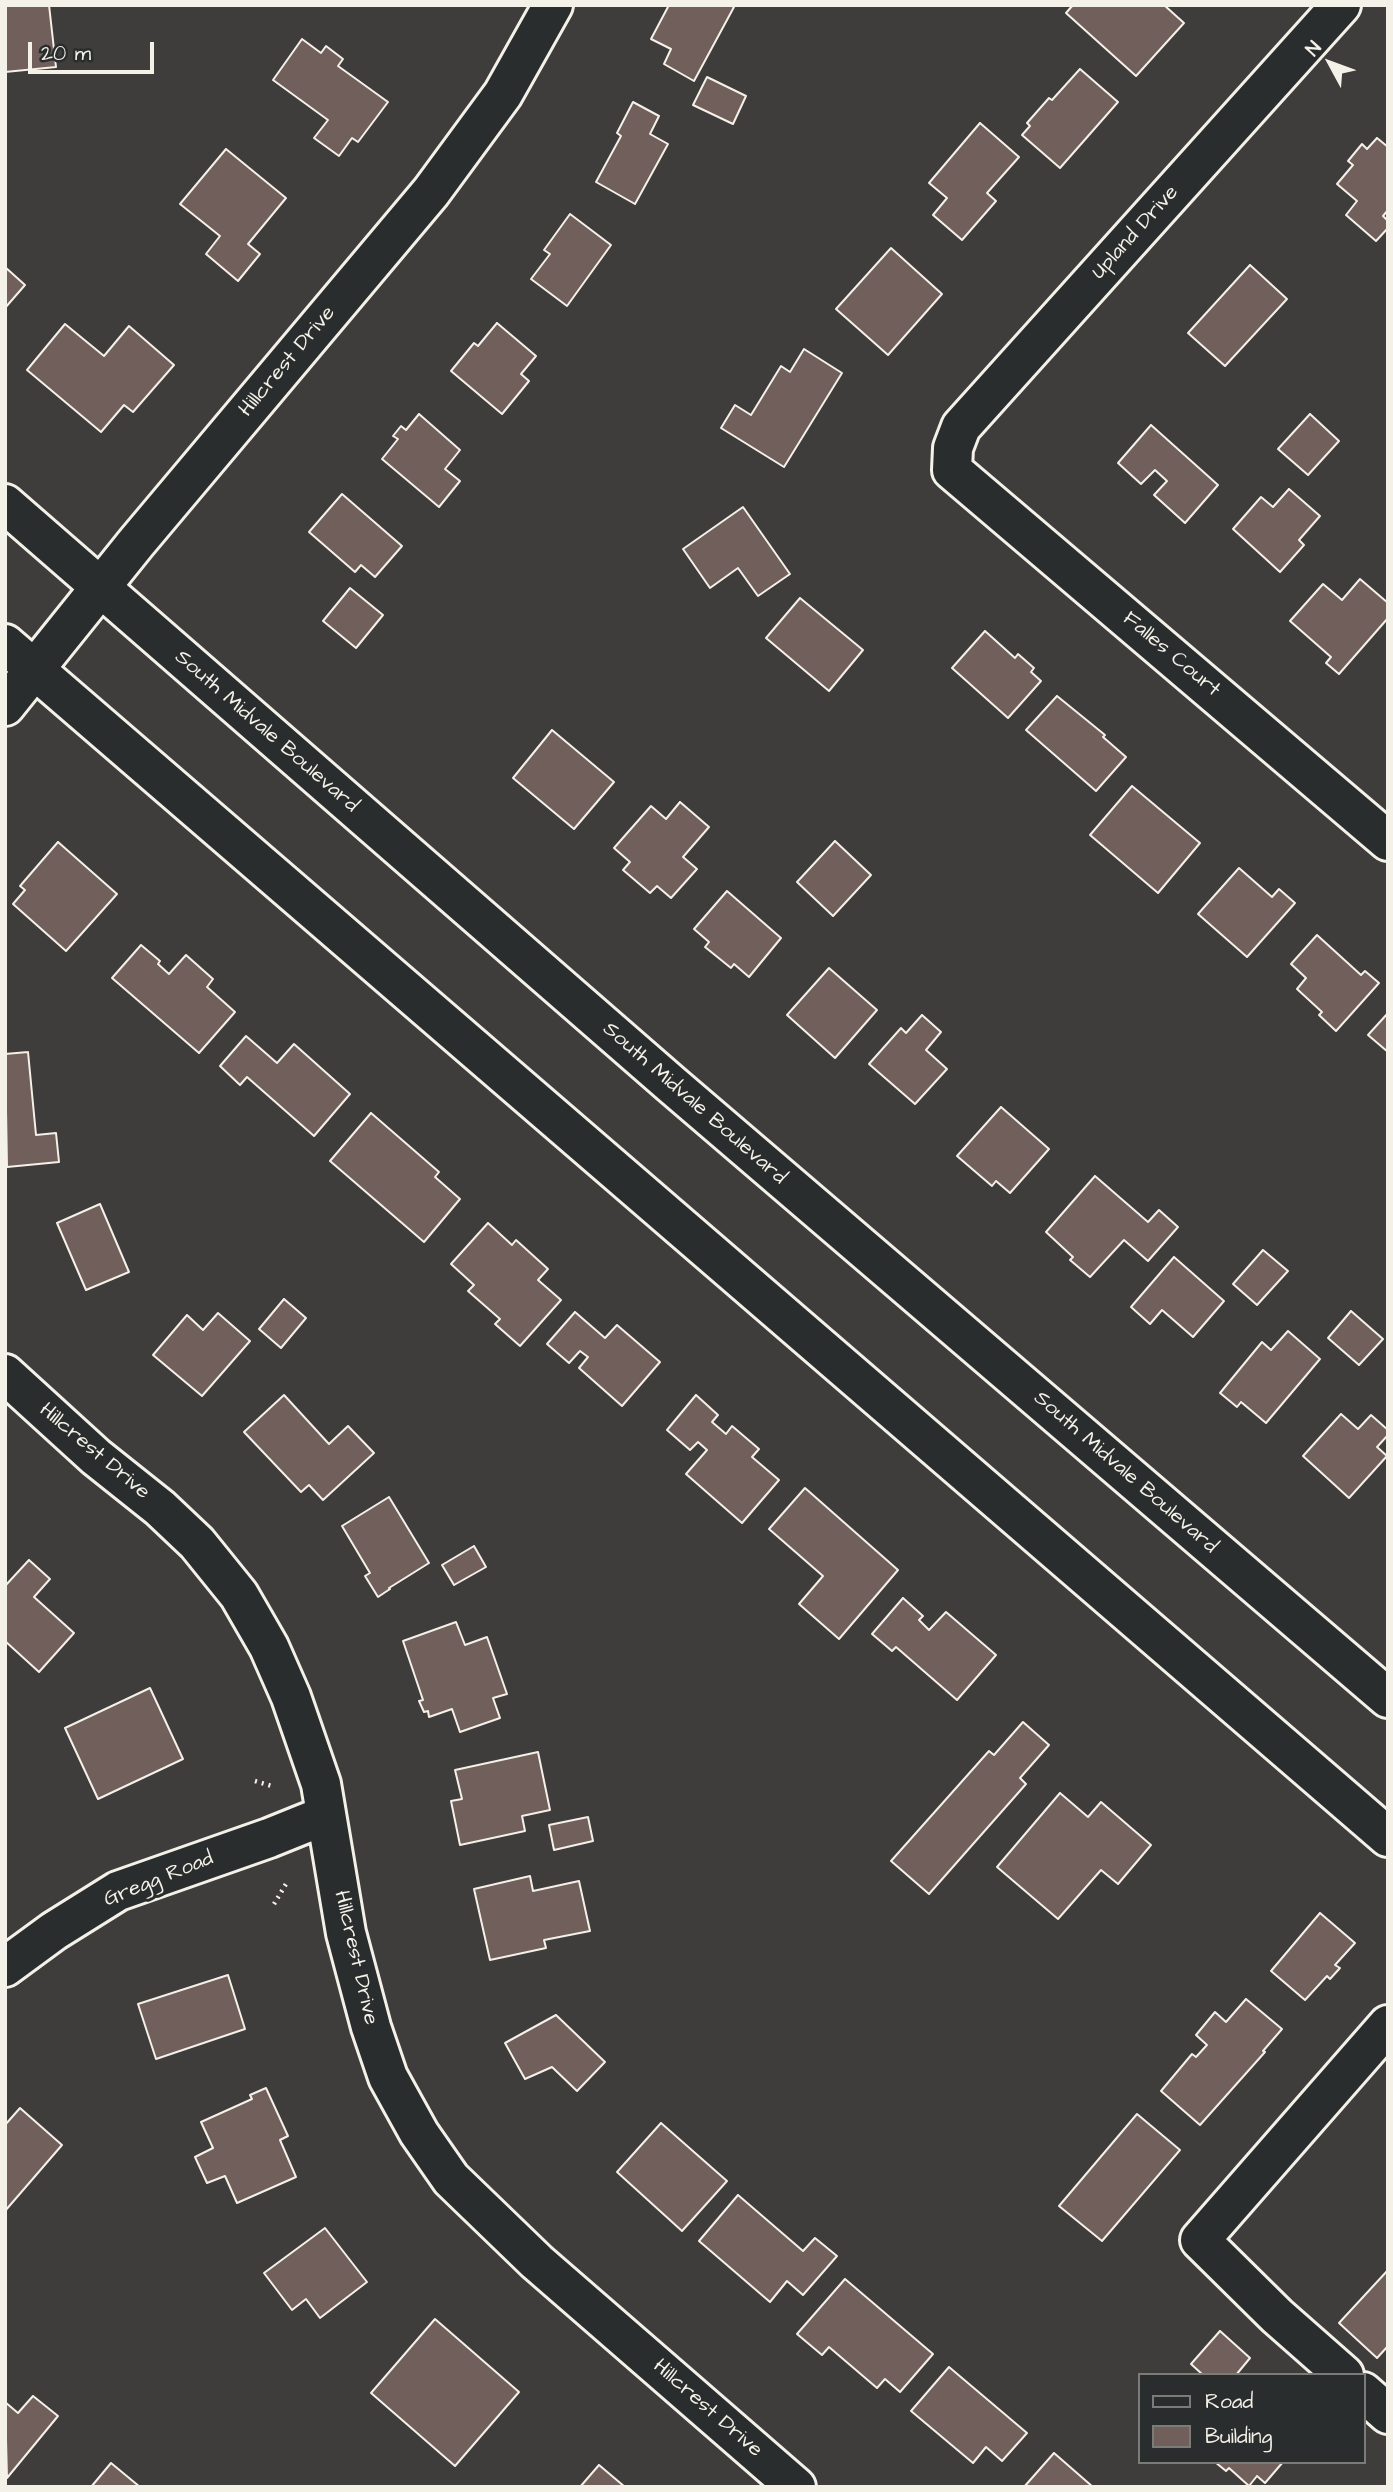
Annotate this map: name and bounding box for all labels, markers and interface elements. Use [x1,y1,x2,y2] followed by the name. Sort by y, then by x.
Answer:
[32,28,158,72] scale bar
[1295,28,1365,98] north arrow
[1300,36,1328,62] text: N
[41,39,91,68] text: 20 m
[1087,181,1185,285] street label: Upland Drive
[234,302,342,422] street label: Hillcrest Drive
[1117,607,1225,703] street label: Falles Court
[169,645,363,819] street label: South Midvale Boulevard
[597,1017,791,1191] street label: South Midvale Boulevard
[1028,1386,1222,1560] street label: South Midvale Boulevard
[34,1398,154,1506] street label: Hillcrest Drive
[101,1847,217,1913] street label: Gregg Road
[327,1889,383,2027] street label: Hillcrest Drive
[647,2355,767,2463] street label: Hillcrest Drive
[1138,2373,1365,2464] legend
[1205,2387,1253,2416] text: Road
[1205,2422,1272,2451] text: Building

